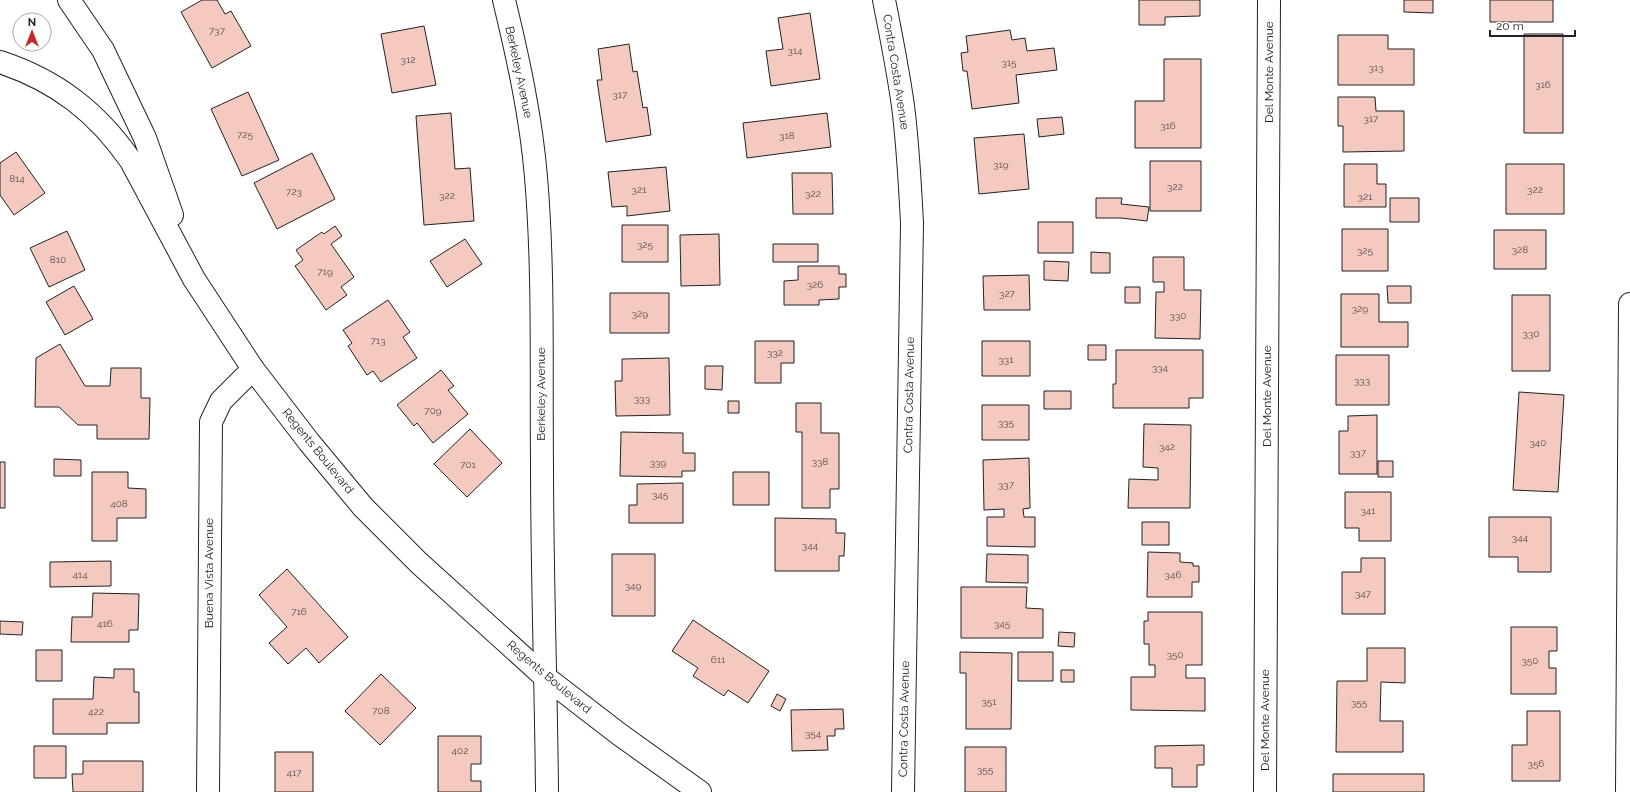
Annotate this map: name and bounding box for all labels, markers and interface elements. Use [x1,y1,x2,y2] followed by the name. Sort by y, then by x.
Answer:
[12,12,52,52] north arrow
[1490,12,1575,38] scale bar
[880,13,912,131] street label: Contra Costa Avenue
[28,16,36,29] text: N
[1496,19,1524,33] text: 20 m
[1262,21,1276,123] street label: Del Monte Avenue
[209,25,226,36] house number: 737
[502,25,536,119] street label: Berkeley Avenue
[787,45,803,56] house number: 314
[401,54,415,65] house number: 312
[1001,57,1017,68] house number: 315
[1369,62,1383,73] house number: 313
[1535,79,1551,90] house number: 316
[613,89,628,100] house number: 317
[1364,113,1379,124] house number: 317
[1160,120,1176,131] house number: 316
[237,129,254,140] house number: 725
[779,130,795,141] house number: 318
[993,159,1009,170] house number: 319
[9,173,25,184] house number: 814
[1167,181,1183,192] house number: 322
[632,184,647,195] house number: 321
[1527,184,1543,195] house number: 322
[286,186,302,197] house number: 723
[805,188,821,199] house number: 322
[439,190,455,201] house number: 322
[1358,191,1373,202] house number: 321
[637,239,654,250] house number: 325
[1512,244,1528,255] house number: 328
[1357,245,1374,256] house number: 325
[50,254,66,265] house number: 810
[317,266,333,277] house number: 719
[807,279,823,290] house number: 326
[999,288,1016,299] house number: 327
[1352,303,1368,314] house number: 329
[632,308,648,319] house number: 329
[1170,310,1186,321] house number: 330
[1523,328,1539,339] house number: 330
[371,335,385,346] house number: 713
[901,337,917,453] street label: Contra Costa Avenue
[1260,345,1274,447] street label: Del Monte Avenue
[534,347,548,441] street label: Berkeley Avenue
[767,347,783,358] house number: 332
[999,354,1014,365] house number: 331
[1152,362,1169,373] house number: 334
[1354,375,1370,386] house number: 333
[634,393,650,404] house number: 333
[424,405,442,416] house number: 709
[279,406,357,496] street label: Regents Boulevard
[998,417,1015,428] house number: 335
[1530,437,1546,448] house number: 340
[1159,441,1175,452] house number: 342
[1350,447,1367,458] house number: 337
[812,456,828,467] house number: 338
[650,457,666,468] house number: 339
[460,459,477,470] house number: 701
[998,479,1015,490] house number: 337
[652,489,669,500] house number: 345
[110,498,128,509] house number: 408
[1360,505,1376,516] house number: 341
[202,518,216,628] street label: Buena Vista Avenue
[1512,532,1529,543] house number: 344
[802,540,819,551] house number: 344
[72,569,88,580] house number: 414
[1165,569,1181,580] house number: 346
[625,580,641,591] house number: 349
[1355,588,1372,599] house number: 347
[291,606,307,617] house number: 716
[97,618,113,629] house number: 416
[994,618,1011,629] house number: 345
[504,638,594,716] street label: Regents Boulevard
[1167,649,1183,660] house number: 350
[711,654,726,665] house number: 611
[1522,655,1538,666] house number: 350
[896,661,912,777] street label: Contra Costa Avenue
[1258,669,1272,771] street label: Del Monte Avenue
[981,696,997,707] house number: 351
[1351,697,1368,708] house number: 355
[372,705,390,716] house number: 708
[88,706,104,717] house number: 422
[805,728,822,739] house number: 354
[452,745,468,756] house number: 402
[1528,758,1544,769] house number: 356
[977,764,994,775] house number: 355
[286,767,302,778] house number: 417

